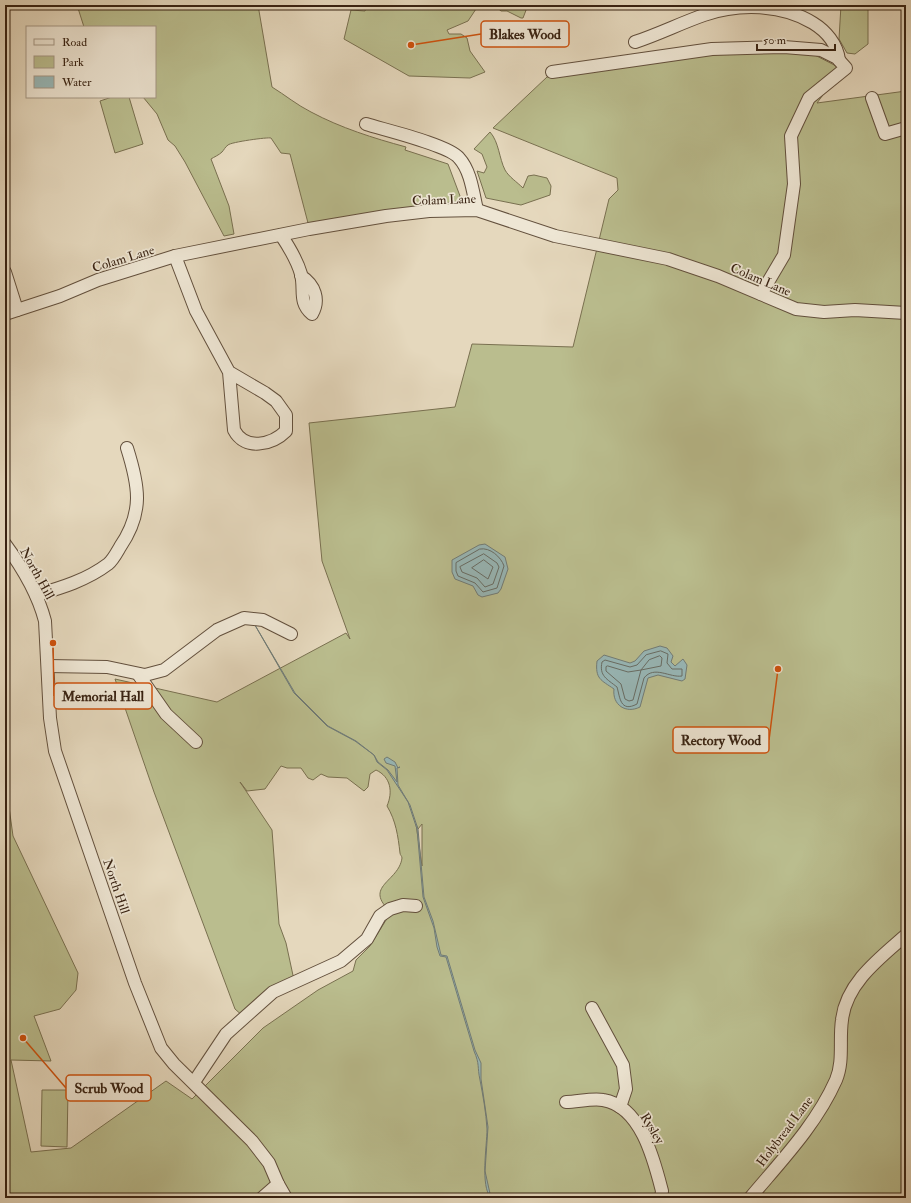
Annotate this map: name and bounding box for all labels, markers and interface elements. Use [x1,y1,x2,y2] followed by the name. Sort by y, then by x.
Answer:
[481,21,569,47] callout: Blakes Wood
[26,26,156,98] legend
[489,26,561,43] text: Blakes Wood
[757,26,835,52] scale bar
[763,33,787,48] text: 50 m
[62,35,87,50] text: Road
[62,55,84,70] text: Park
[61,75,92,90] text: Water
[412,191,477,209] street label: Colam Lane
[90,242,157,276] street label: Colam Lane
[728,260,794,300] street label: Colam Lane
[16,545,58,603] street label: North Hill
[54,683,152,709] callout: Memorial Hall
[61,688,145,705] text: Memorial Hall
[673,727,769,753] callout: Rectory Wood
[681,732,761,750] text: Rectory Wood
[99,857,133,916] street label: North Hill
[66,1075,151,1101] callout: Scrub Wood
[74,1080,144,1097] text: Scrub Wood
[753,1093,817,1170] street label: Holybread Lane
[636,1110,668,1148] street label: Rysley

